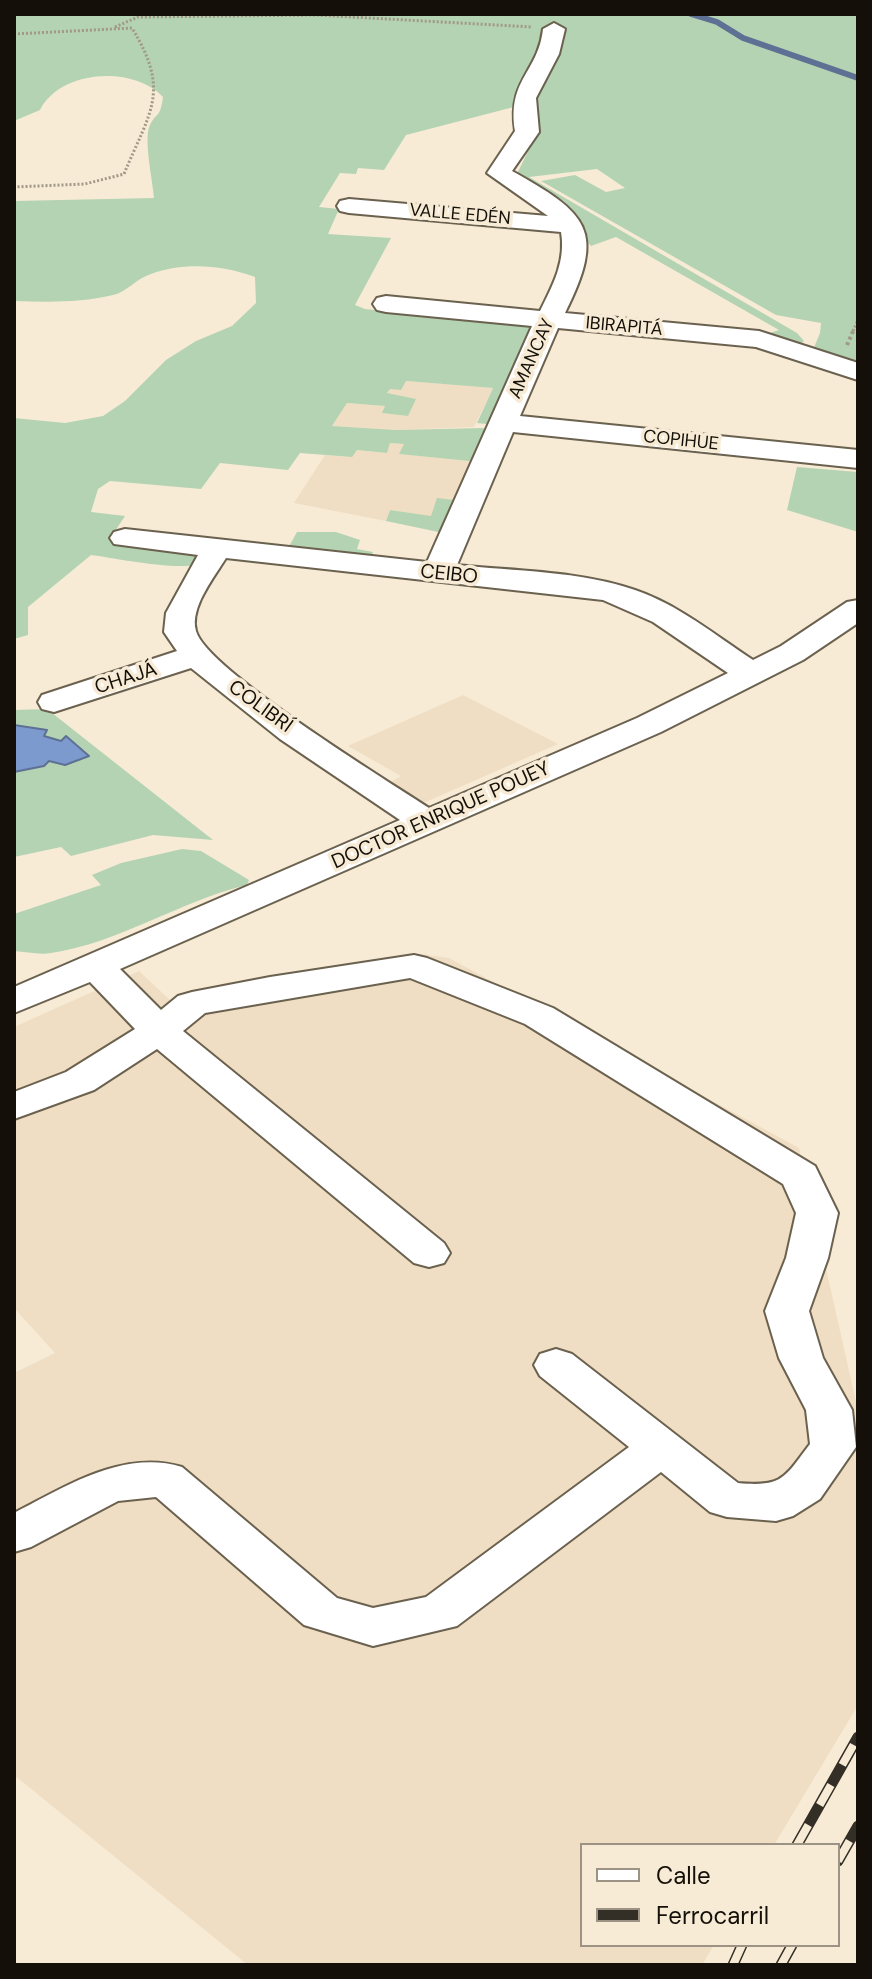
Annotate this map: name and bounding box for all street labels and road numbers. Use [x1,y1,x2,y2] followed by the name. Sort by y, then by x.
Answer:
[409,200,511,230] street label: VALLE EDÉN
[585,313,663,341] street label: IBIRAPITÁ
[505,316,559,402] street label: AMANCAY
[642,426,720,456] street label: COPIHUE
[419,560,479,590] street label: CEIBO
[92,658,160,700] street label: CHAJÁ
[223,676,297,738] street label: COLIBRÍ
[328,757,554,875] street label: DOCTOR ENRIQUE POUEY

